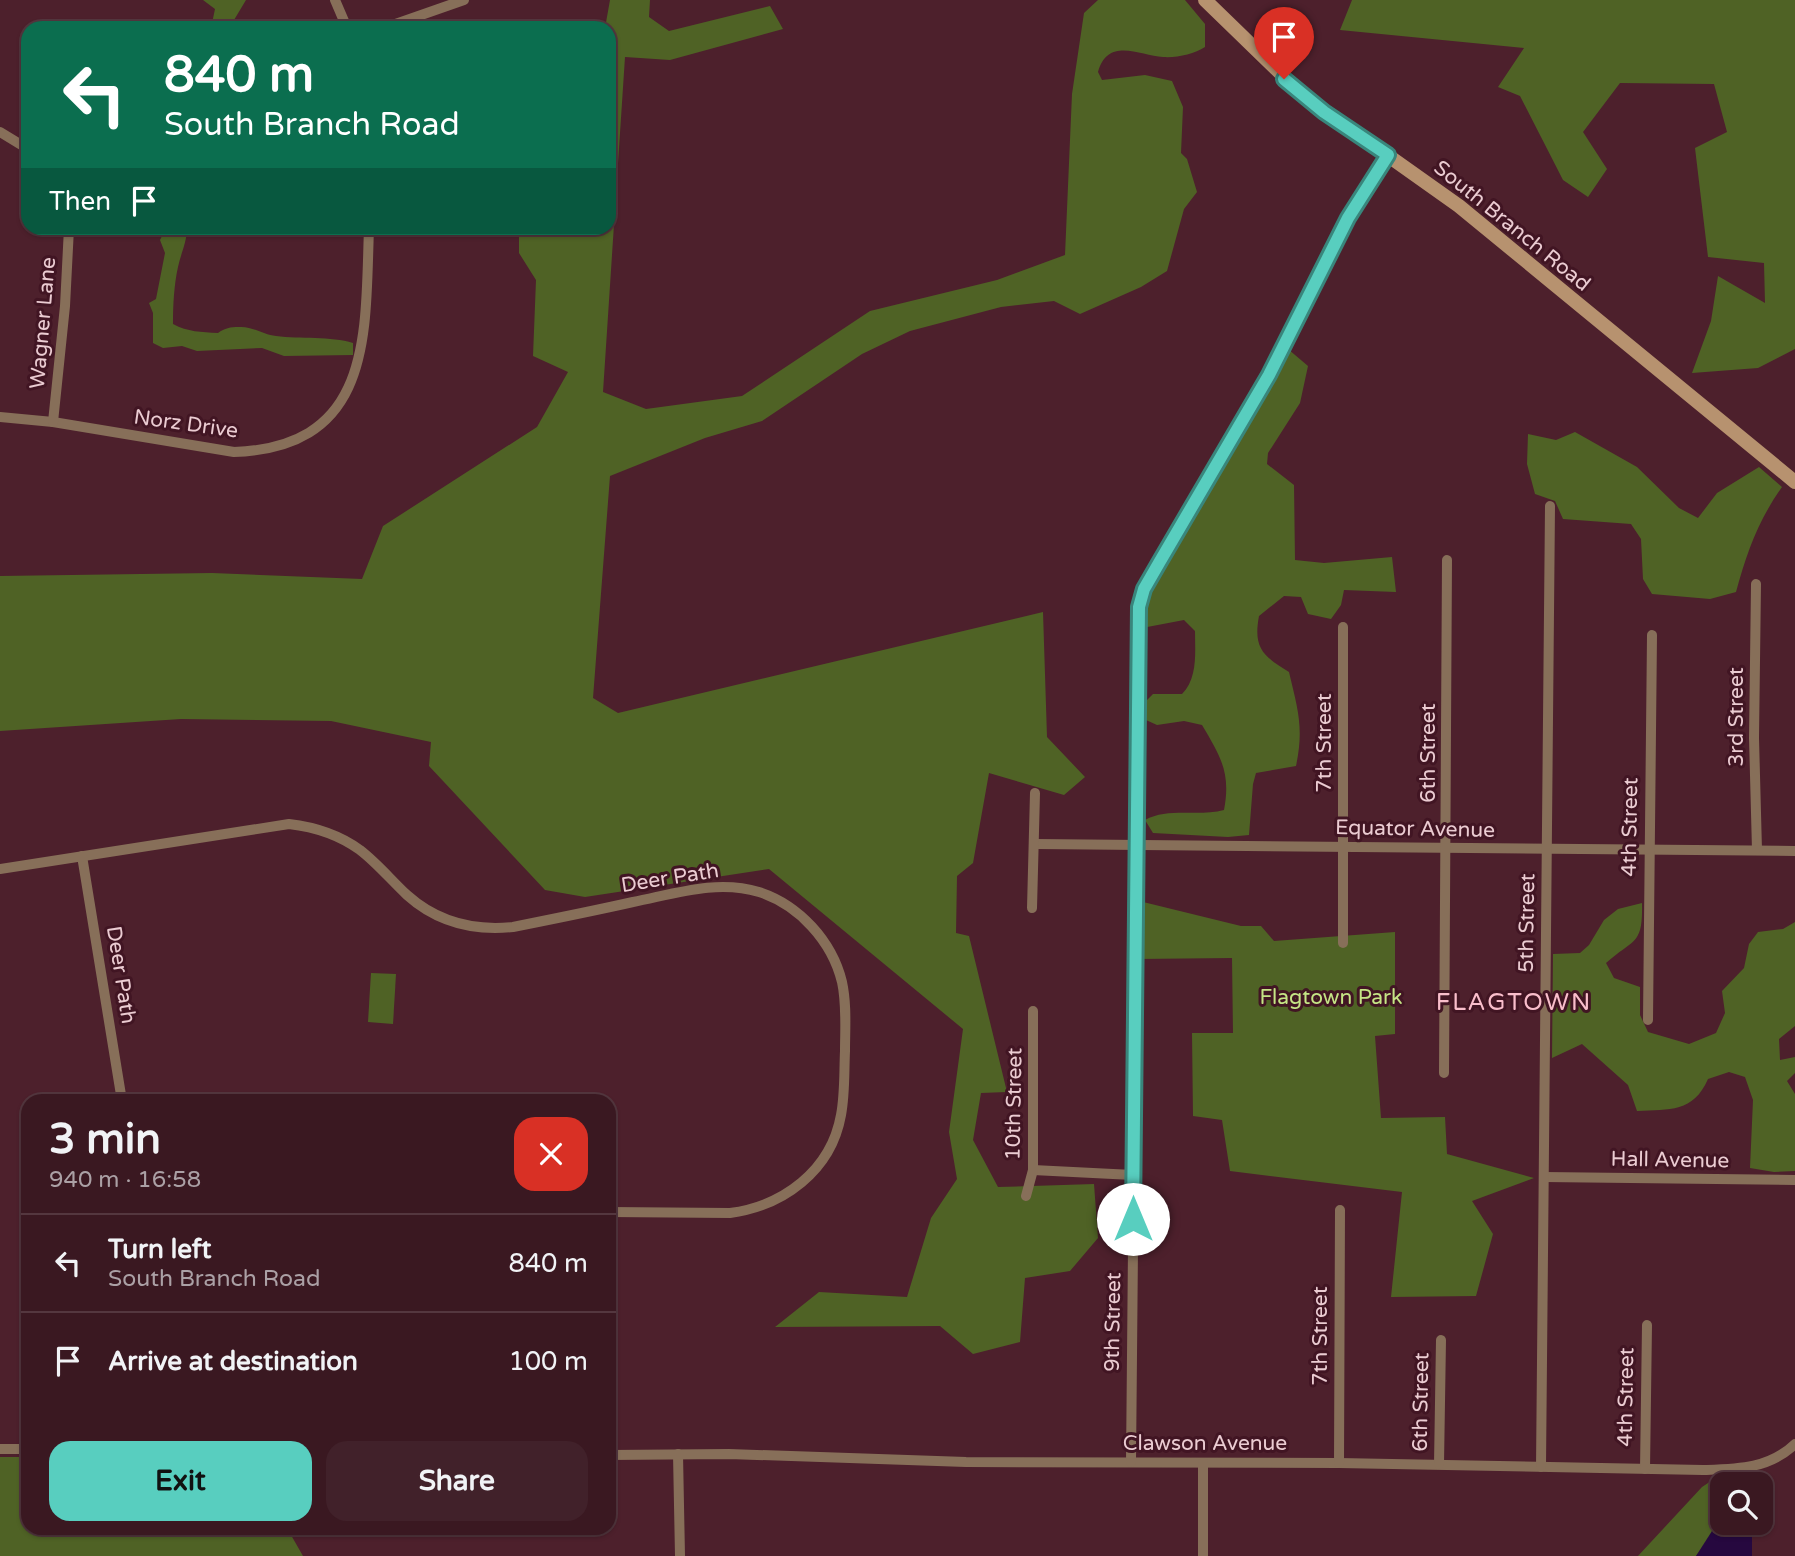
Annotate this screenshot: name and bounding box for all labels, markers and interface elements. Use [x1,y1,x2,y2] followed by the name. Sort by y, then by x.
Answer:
[1254,7,1314,79] pin
[1265,18,1303,56] icon: arrive
[164,46,314,105] text: 840 m
[49,49,140,140] icon: left
[164,106,460,144] text: South Branch Road
[1429,155,1595,297] street label: South Branch Road
[125,182,163,220] icon: arrive
[49,186,111,217] text: Then
[25,256,61,390] street label: Wagner Lane
[132,404,240,444] street label: Norz Drive
[1724,667,1749,767] street label: 3rd Street
[1312,693,1337,793] street label: 7th Street
[1416,703,1441,803] street label: 6th Street
[1617,777,1643,877] street label: 4th Street
[1335,815,1495,843] street label: Equator Avenue
[619,858,721,898] street label: Deer Path
[1514,873,1540,973] street label: 5th Street
[101,924,141,1026] street label: Deer Path
[1259,985,1403,1010] park label: Flagtown Park
[1436,988,1592,1017] district label: FLAGTOWN
[1001,1047,1027,1161] street label: 10th Street
[49,1114,161,1165] text: 3 min
[514,1117,588,1191] button: close
[1610,1146,1730,1174] street label: Hall Avenue
[49,1166,201,1194] text: 940 m · 16:58
[1096,1182,1170,1256] position arrow
[108,1234,211,1265] text: Turn left
[49,1244,87,1282] icon: left
[508,1248,588,1279] text: 840 m
[108,1265,321,1293] text: South Branch Road
[1100,1272,1126,1372] street label: 9th Street
[1308,1286,1333,1386] street label: 7th Street
[49,1342,87,1380] icon: arrive
[108,1346,358,1377] text: Arrive at destination
[508,1346,588,1377] text: 100 m
[1613,1347,1639,1447] street label: 4th Street
[1408,1352,1434,1452] street label: 6th Street
[1123,1431,1287,1456] street label: Clawson Avenue
[49,1441,312,1521] button: Exit
[326,1441,588,1521] button: Share
[1710,1472,1773,1535] map controls
[1710,1472,1773,1535] button: search

